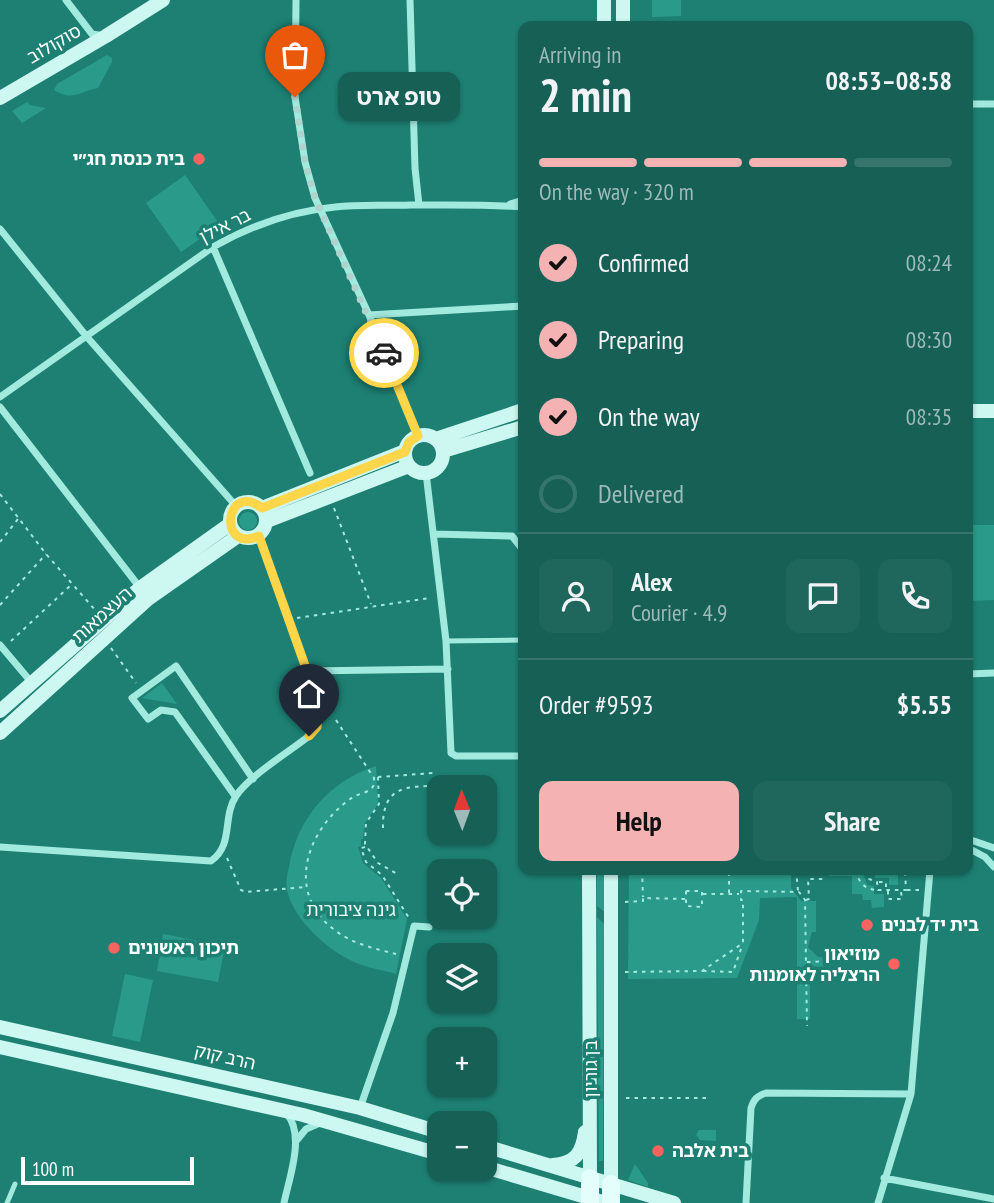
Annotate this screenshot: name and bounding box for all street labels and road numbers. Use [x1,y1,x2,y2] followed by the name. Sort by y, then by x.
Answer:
[23,19,85,68] street label: סוקולוב
[195,203,254,248] street label: בר אילן
[67,582,136,648] street label: העצמאות
[192,1038,258,1075] street label: הרב קוק
[579,1040,602,1098] street label: בן גוריון

